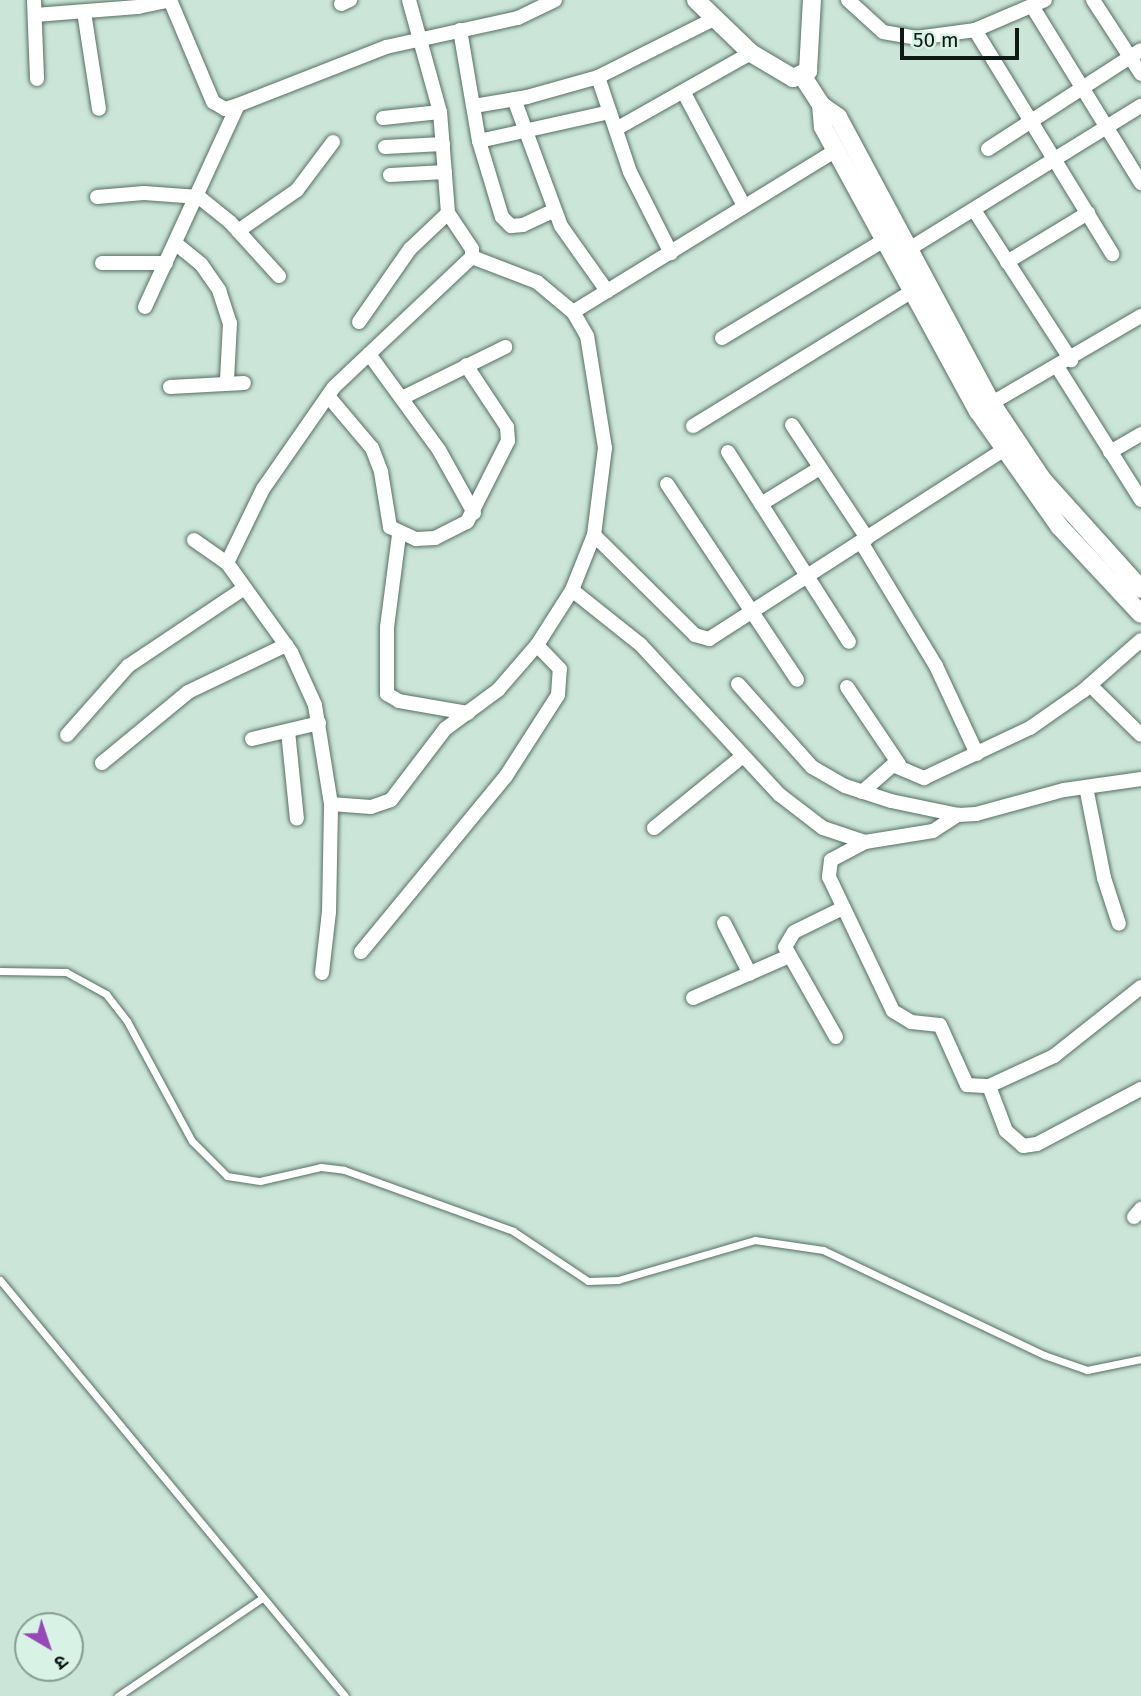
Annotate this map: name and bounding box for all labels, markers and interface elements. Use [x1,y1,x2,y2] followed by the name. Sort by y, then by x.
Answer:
[903,14,1022,58] scale bar
[913,27,959,53] text: 50 m
[14,1612,84,1682] north arrow
[50,1650,73,1675] text: उ

